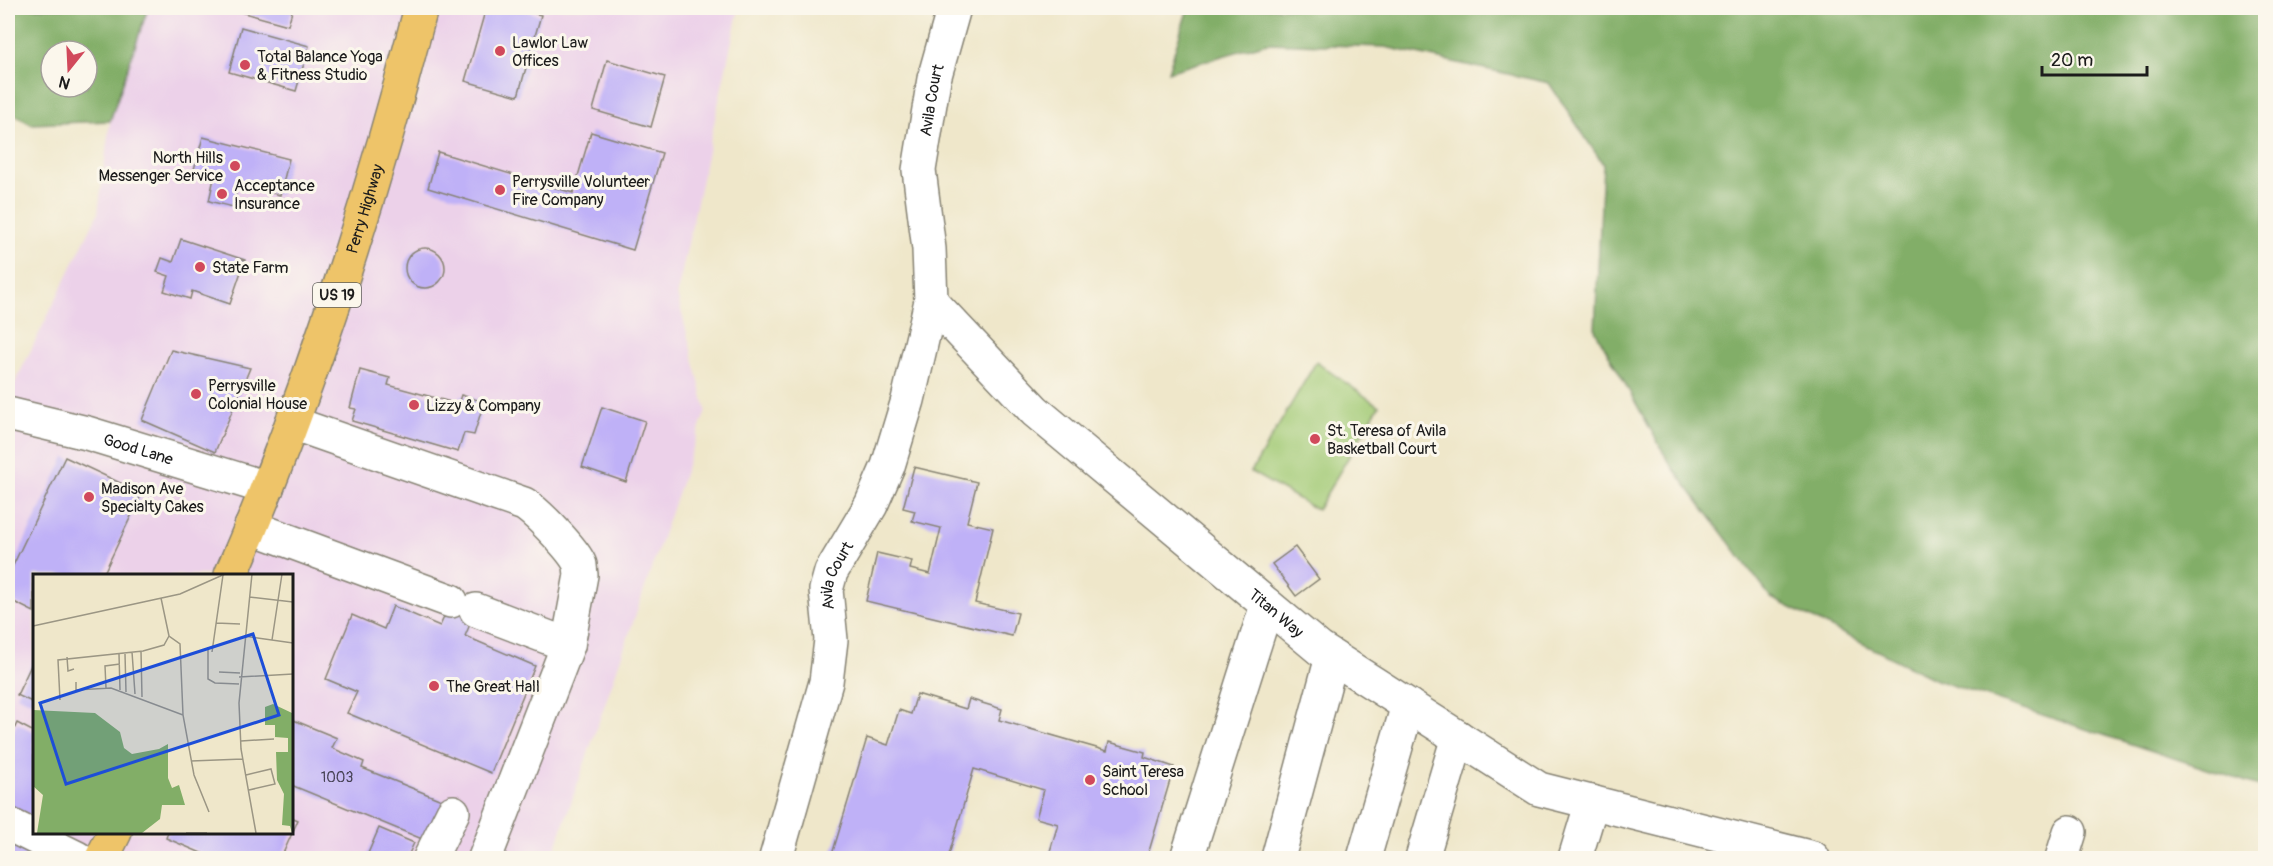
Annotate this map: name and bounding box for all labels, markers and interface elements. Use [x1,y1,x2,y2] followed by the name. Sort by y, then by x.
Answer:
[512,33,588,71] place label: Lawlor Law Offices
[39,39,99,99] north arrow
[2042,39,2147,77] scale bar
[493,44,507,58] marker: Lawlor Law Offices
[257,47,383,85] place label: Total Balance Yoga & Fitness Studio
[2051,49,2093,72] text: 20 m
[238,58,252,72] marker: Total Balance Yoga & Fitness Studio
[916,61,949,138] street label: Avila Court
[56,71,73,93] text: N
[99,148,223,186] place label: North Hills Messenger Service
[228,159,242,173] marker: North Hills Messenger Service
[342,162,388,256] street label: Perry Highway
[512,172,650,210] place label: Perrysville Volunteer Fire Company
[234,176,315,214] place label: Acceptance Insurance
[493,183,507,197] marker: Perrysville Volunteer Fire Company
[215,187,229,201] marker: Acceptance Insurance
[212,258,289,278] place label: State Farm
[193,260,207,274] marker: State Farm
[313,283,361,307] road number: US 19
[208,376,307,414] place label: Perrysville Colonial House
[189,387,203,401] marker: Perrysville Colonial House
[426,396,541,416] place label: Lizzy & Company
[407,398,421,412] marker: Lizzy & Company
[1327,421,1446,459] place label: St. Teresa of Avila Basketball Court
[101,430,176,470] street label: Good Lane
[1308,432,1322,446] marker: St. Teresa of Avila Basketball Court
[101,479,204,517] place label: Madison Ave Specialty Cakes
[82,490,96,504] marker: Madison Ave Specialty Cakes
[817,537,858,611] street label: Avila Court
[33,574,292,833] inset map
[1244,585,1308,642] street label: Titan Way
[446,677,540,697] place label: The Great Hall
[427,679,441,693] marker: The Great Hall
[1102,762,1184,800] place label: Saint Teresa School
[321,769,353,786] house number: 1003
[1083,773,1097,787] marker: Saint Teresa School

